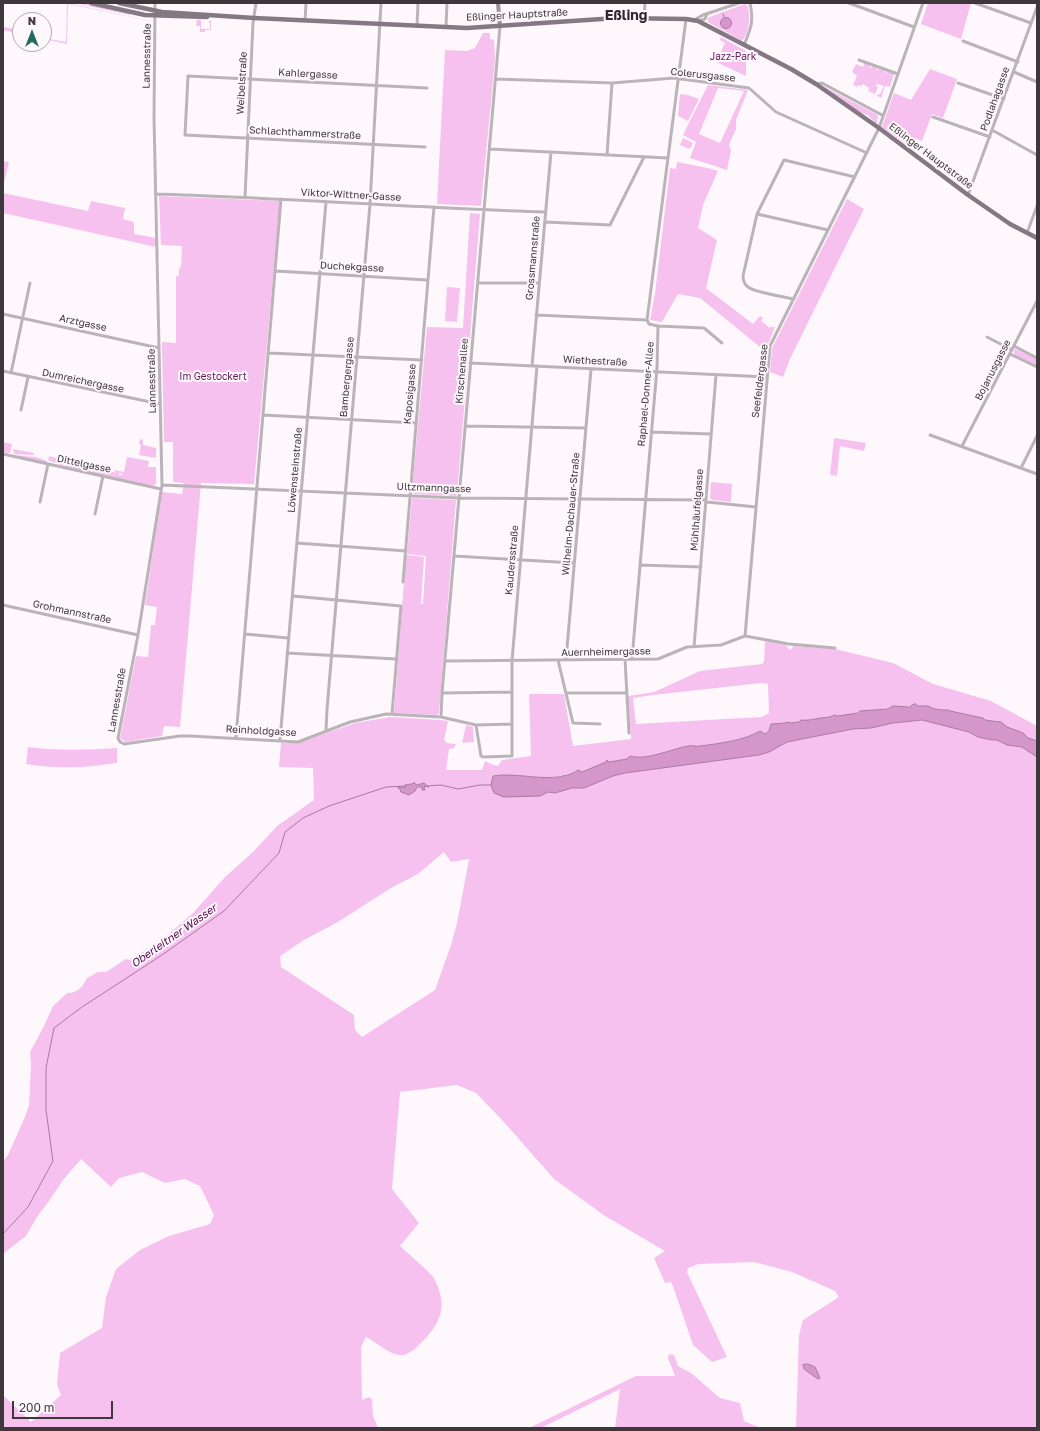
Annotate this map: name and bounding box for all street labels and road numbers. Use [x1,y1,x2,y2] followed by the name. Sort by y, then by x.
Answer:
[466,6,568,24] street label: Eßlinger Hauptstraße
[140,23,154,89] street label: Lannesstraße
[234,51,250,115] street label: Weibelstraße
[978,65,1012,133] street label: Podlahagasse
[278,66,338,82] street label: Kahlergasse
[670,66,736,84] street label: Colerusgasse
[887,120,975,192] street label: Eßlinger Hauptstraße
[249,124,361,142] street label: Schlachthammerstraße
[300,186,402,204] street label: Viktor-Wittner-Gasse
[523,215,543,301] street label: Grossmannstraße
[320,259,384,275] street label: Duchekgasse
[58,312,108,334] street label: Arztgasse
[337,336,357,418] street label: Bambergergasse
[453,338,471,404] street label: Kirschenallee
[973,338,1013,402] street label: Bojanusgasse
[635,341,657,447] street label: Raphael-Donner-Allee
[750,343,770,419] street label: Seefeldergasse
[145,348,159,414] street label: Lannesstraße
[563,353,627,369] street label: Wiethestraße
[401,363,419,425] street label: Kaposigasse
[41,366,125,396] street label: Dumreichergasse
[285,427,305,513] street label: Löwensteinstraße
[56,452,112,476] street label: Dittelgasse
[560,452,582,576] street label: Wilhelm-Dachauer-Straße
[688,468,706,552] street label: Mühlhäufelgasse
[397,481,471,495] street label: Ultzmanngasse
[503,525,521,595] street label: Kaudersstraße
[32,598,112,626] street label: Grohmannstraße
[561,645,651,659] street label: Auernheimergasse
[105,667,129,733] street label: Lannesstraße
[225,723,297,739] street label: Reinholdgasse

